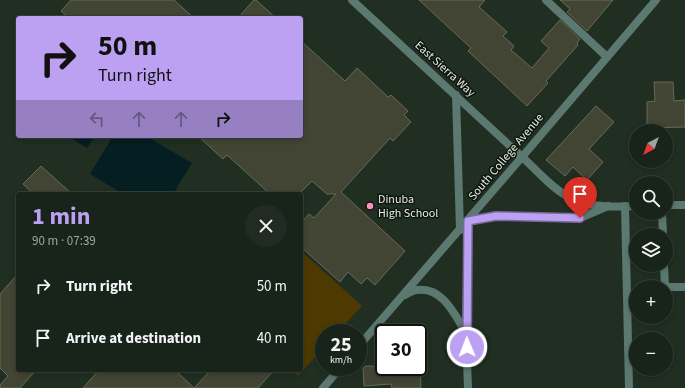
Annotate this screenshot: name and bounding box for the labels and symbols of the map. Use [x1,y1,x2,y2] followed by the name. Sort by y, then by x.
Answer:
[411,37,479,101] street label: East Sierra Way
[464,110,548,204] street label: South College Avenue
[629,124,673,168] north arrow
[563,177,597,218] pin
[378,191,438,222] place label: Dinuba High School
[365,201,375,211] marker: Dinuba High School
[375,324,427,376] speed limit sign: 30
[446,326,488,368] position arrow

